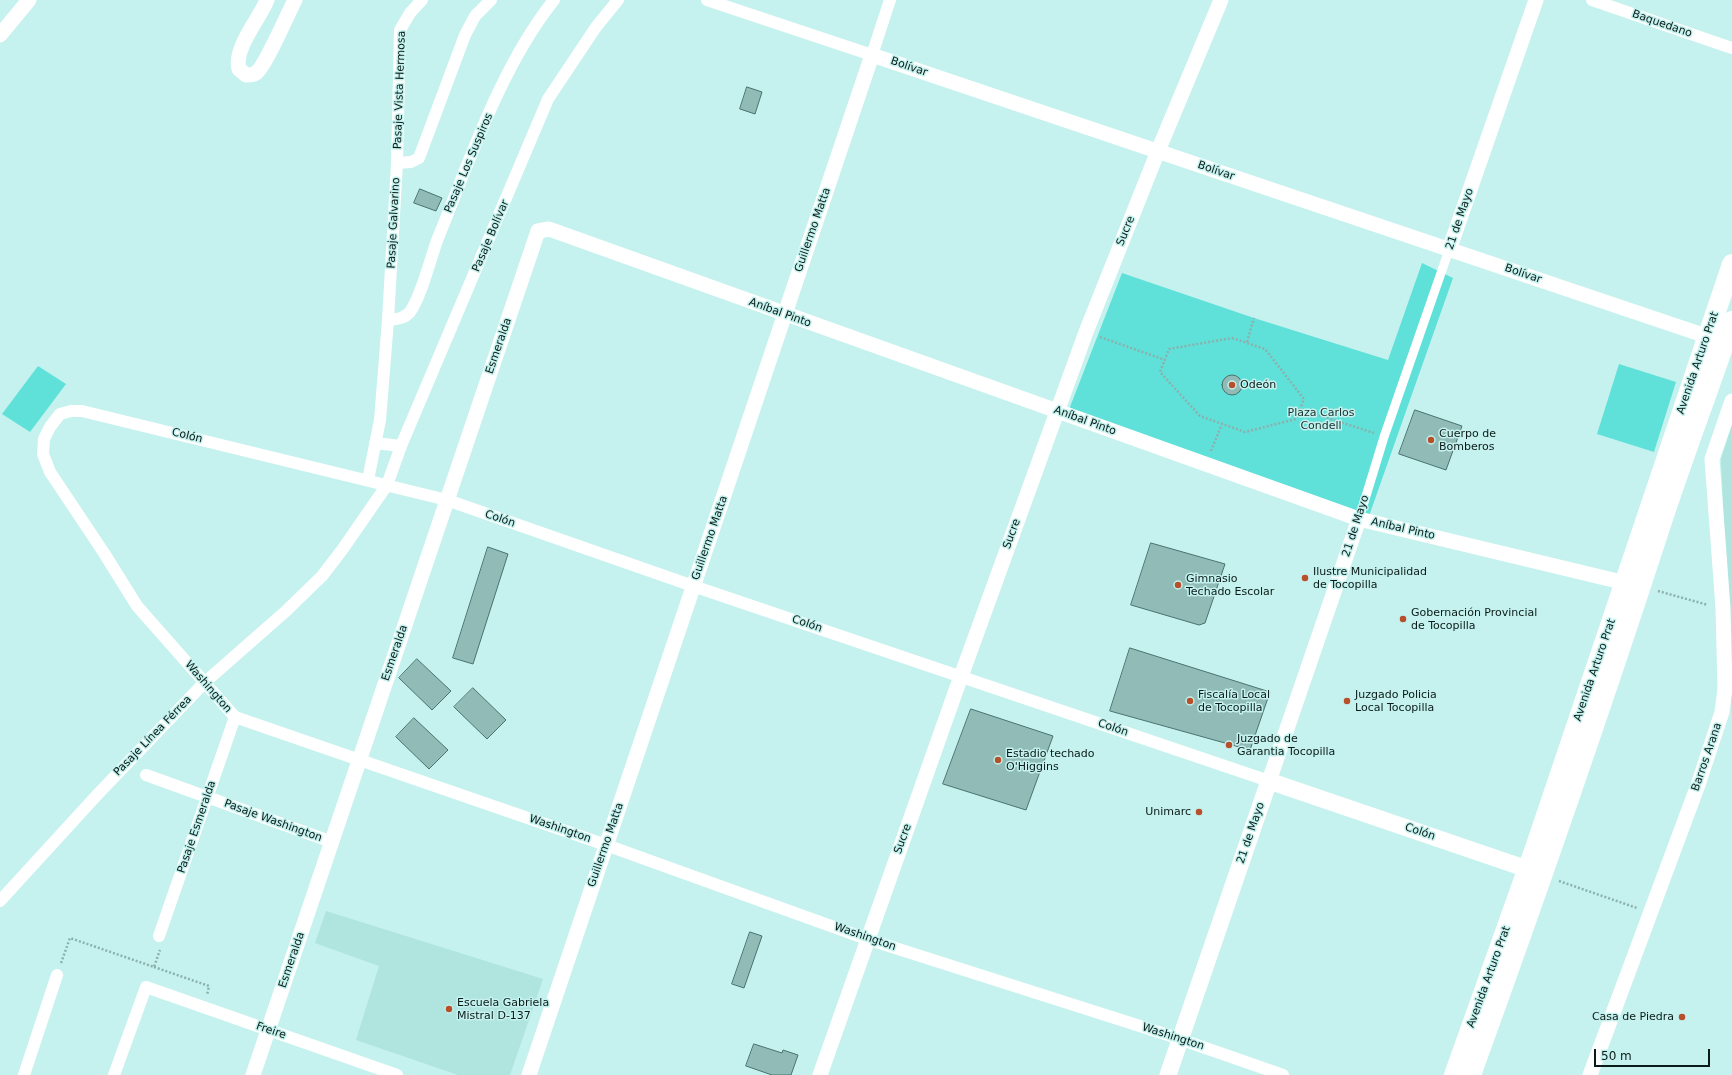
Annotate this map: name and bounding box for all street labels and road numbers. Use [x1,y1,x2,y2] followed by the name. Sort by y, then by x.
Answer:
[1630,8,1694,40] street label: Baquedano
[391,31,409,149] street label: Pasaje Vista Hermosa
[889,55,929,79] street label: Bolívar
[442,111,496,215] street label: Pasaje Los Suspiros
[1196,159,1236,183] street label: Bolívar
[385,177,403,269] street label: Pasaje Galvarino
[792,186,834,274] street label: Guillermo Matta
[1443,186,1477,252] street label: 21 de Mayo
[470,198,512,274] street label: Pasaje Bolívar
[1114,214,1138,248] street label: Sucre
[1503,262,1543,286] street label: Bolívar
[747,296,813,330] street label: Aníbal Pinto
[1674,310,1722,416] street label: Avenida Arturo Prat
[483,316,515,376] street label: Esmeralda
[1052,404,1118,438] street label: Aníbal Pinto
[170,426,204,446] street label: Colón
[1340,493,1372,559] street label: 21 de Mayo
[689,494,731,582] street label: Guillermo Matta
[483,508,517,530] street label: Colón
[1370,515,1436,543] street label: Aníbal Pinto
[1000,517,1024,551] street label: Sucre
[790,613,824,635] street label: Colón
[1571,617,1619,723] street label: Avenida Arturo Prat
[379,623,411,683] street label: Esmeralda
[182,658,234,716] street label: Washington
[111,693,195,779] street label: Pasaje Línea Férrea
[1096,717,1130,739] street label: Colón
[1689,721,1725,793] street label: Barros Arana
[175,779,219,875] street label: Pasaje Esmeralda
[222,797,324,845] street label: Pasaje Washington
[1234,800,1268,866] street label: 21 de Mayo
[585,801,627,889] street label: Guillermo Matta
[527,812,593,846] street label: Washington
[1403,821,1437,843] street label: Colón
[891,822,915,856] street label: Sucre
[832,920,898,954] street label: Washington
[1464,924,1514,1030] street label: Avenida Arturo Prat
[276,930,308,990] street label: Esmeralda
[254,1020,288,1042] street label: Freire
[1140,1021,1206,1053] street label: Washington

